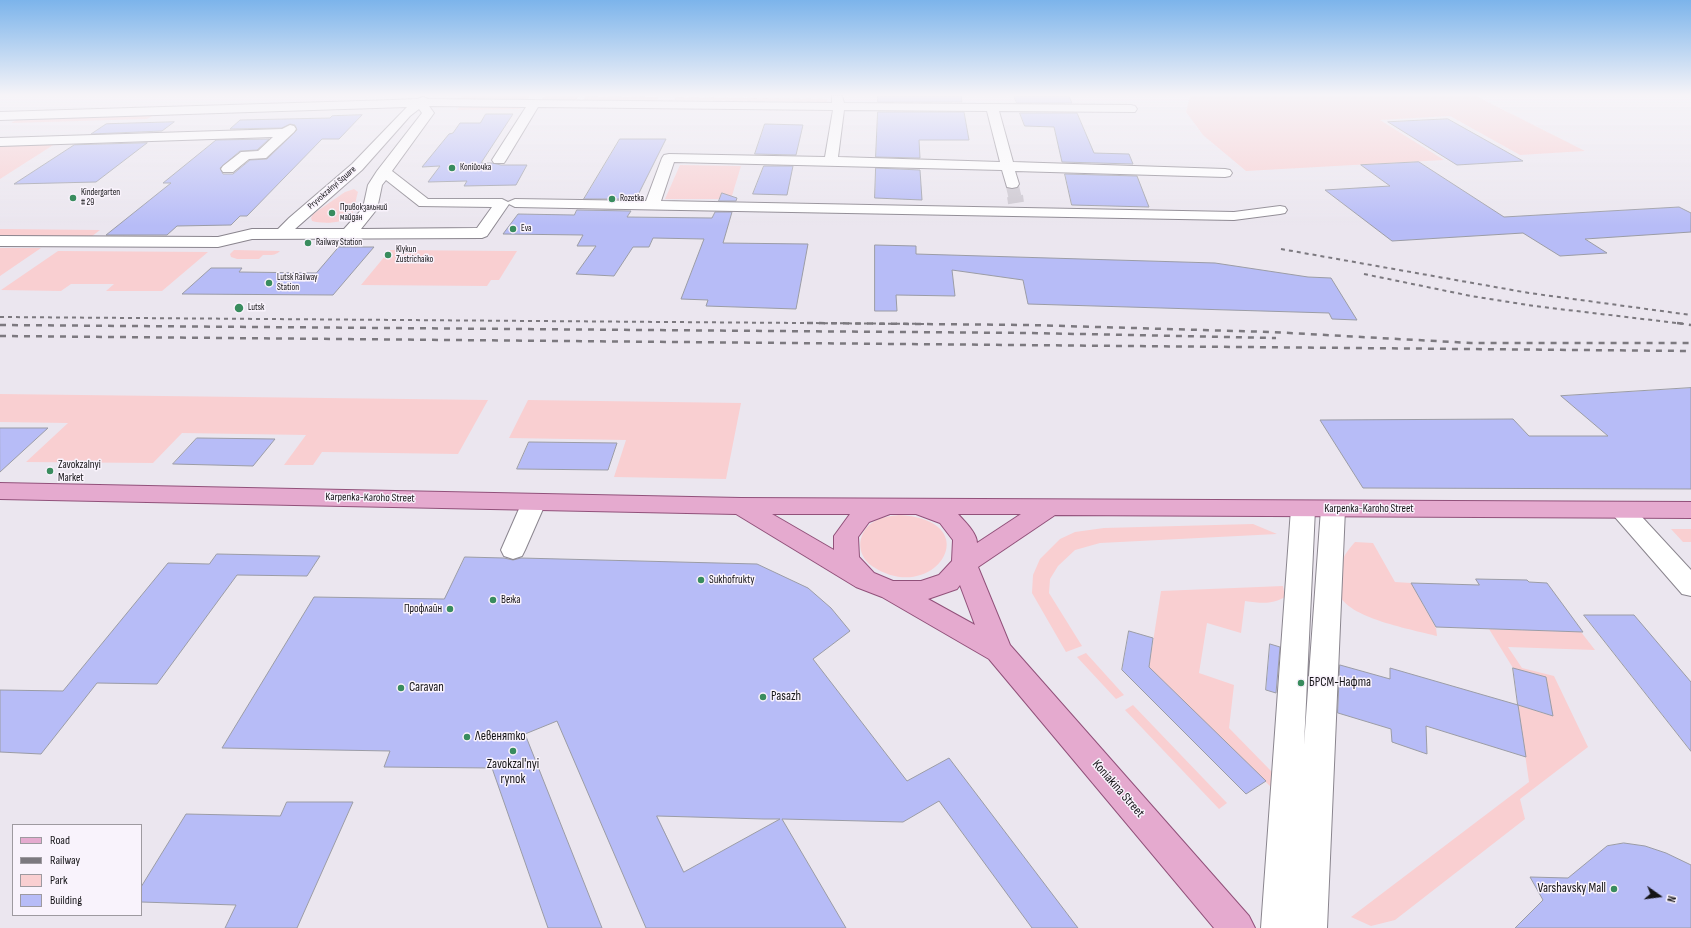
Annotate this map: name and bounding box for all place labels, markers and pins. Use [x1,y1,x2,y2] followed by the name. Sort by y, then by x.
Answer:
[447,163,457,173] marker: Копійочка
[460,163,491,173] place label: Копійочка
[81,188,120,209] place label: Kindergarten # 29
[68,193,78,203] marker: Kindergarten # 29
[607,194,617,204] marker: Rozetka
[620,194,644,204] place label: Rozetka
[340,203,388,224] place label: Привокзальний майдан
[327,208,337,218] marker: Привокзальний майдан
[508,224,518,234] marker: Eva
[521,224,532,234] place label: Eva
[303,238,313,248] marker: Railway Station
[316,238,362,248] place label: Railway Station
[396,245,433,266] place label: Klykun Zustrichaiko
[383,250,393,260] marker: Klykun Zustrichaiko
[277,273,318,294] place label: Lutsk Railway Station
[264,278,274,288] marker: Lutsk Railway Station
[233,302,245,314] marker: Lutsk
[248,303,264,313] place label: Lutsk
[58,458,101,484] place label: Zavokzalnyi Market
[45,466,55,476] marker: Zavokzalnyi Market
[709,573,755,587] place label: Sukhofrukty
[696,575,706,585] marker: Sukhofrukty
[501,593,520,607] place label: Вежа
[488,595,498,605] marker: Вежа
[404,602,442,616] place label: Профлайн
[445,604,455,614] marker: Профлайн
[1309,675,1371,691] place label: БРСМ-Нафта
[1296,678,1306,688] marker: БРСМ-Нафта
[409,680,444,696] place label: Caravan
[396,683,406,693] marker: Caravan
[771,689,801,705] place label: Pasazh
[758,692,768,702] marker: Pasazh
[475,729,526,745] place label: Левенятко
[462,732,472,742] marker: Левенятко
[508,746,518,756] marker: Zavokzal'nyi rynok
[487,757,539,788] place label: Zavokzal'nyi rynok
[1538,881,1606,897] place label: Varshavsky Mall
[1609,884,1619,894] marker: Varshavsky Mall

